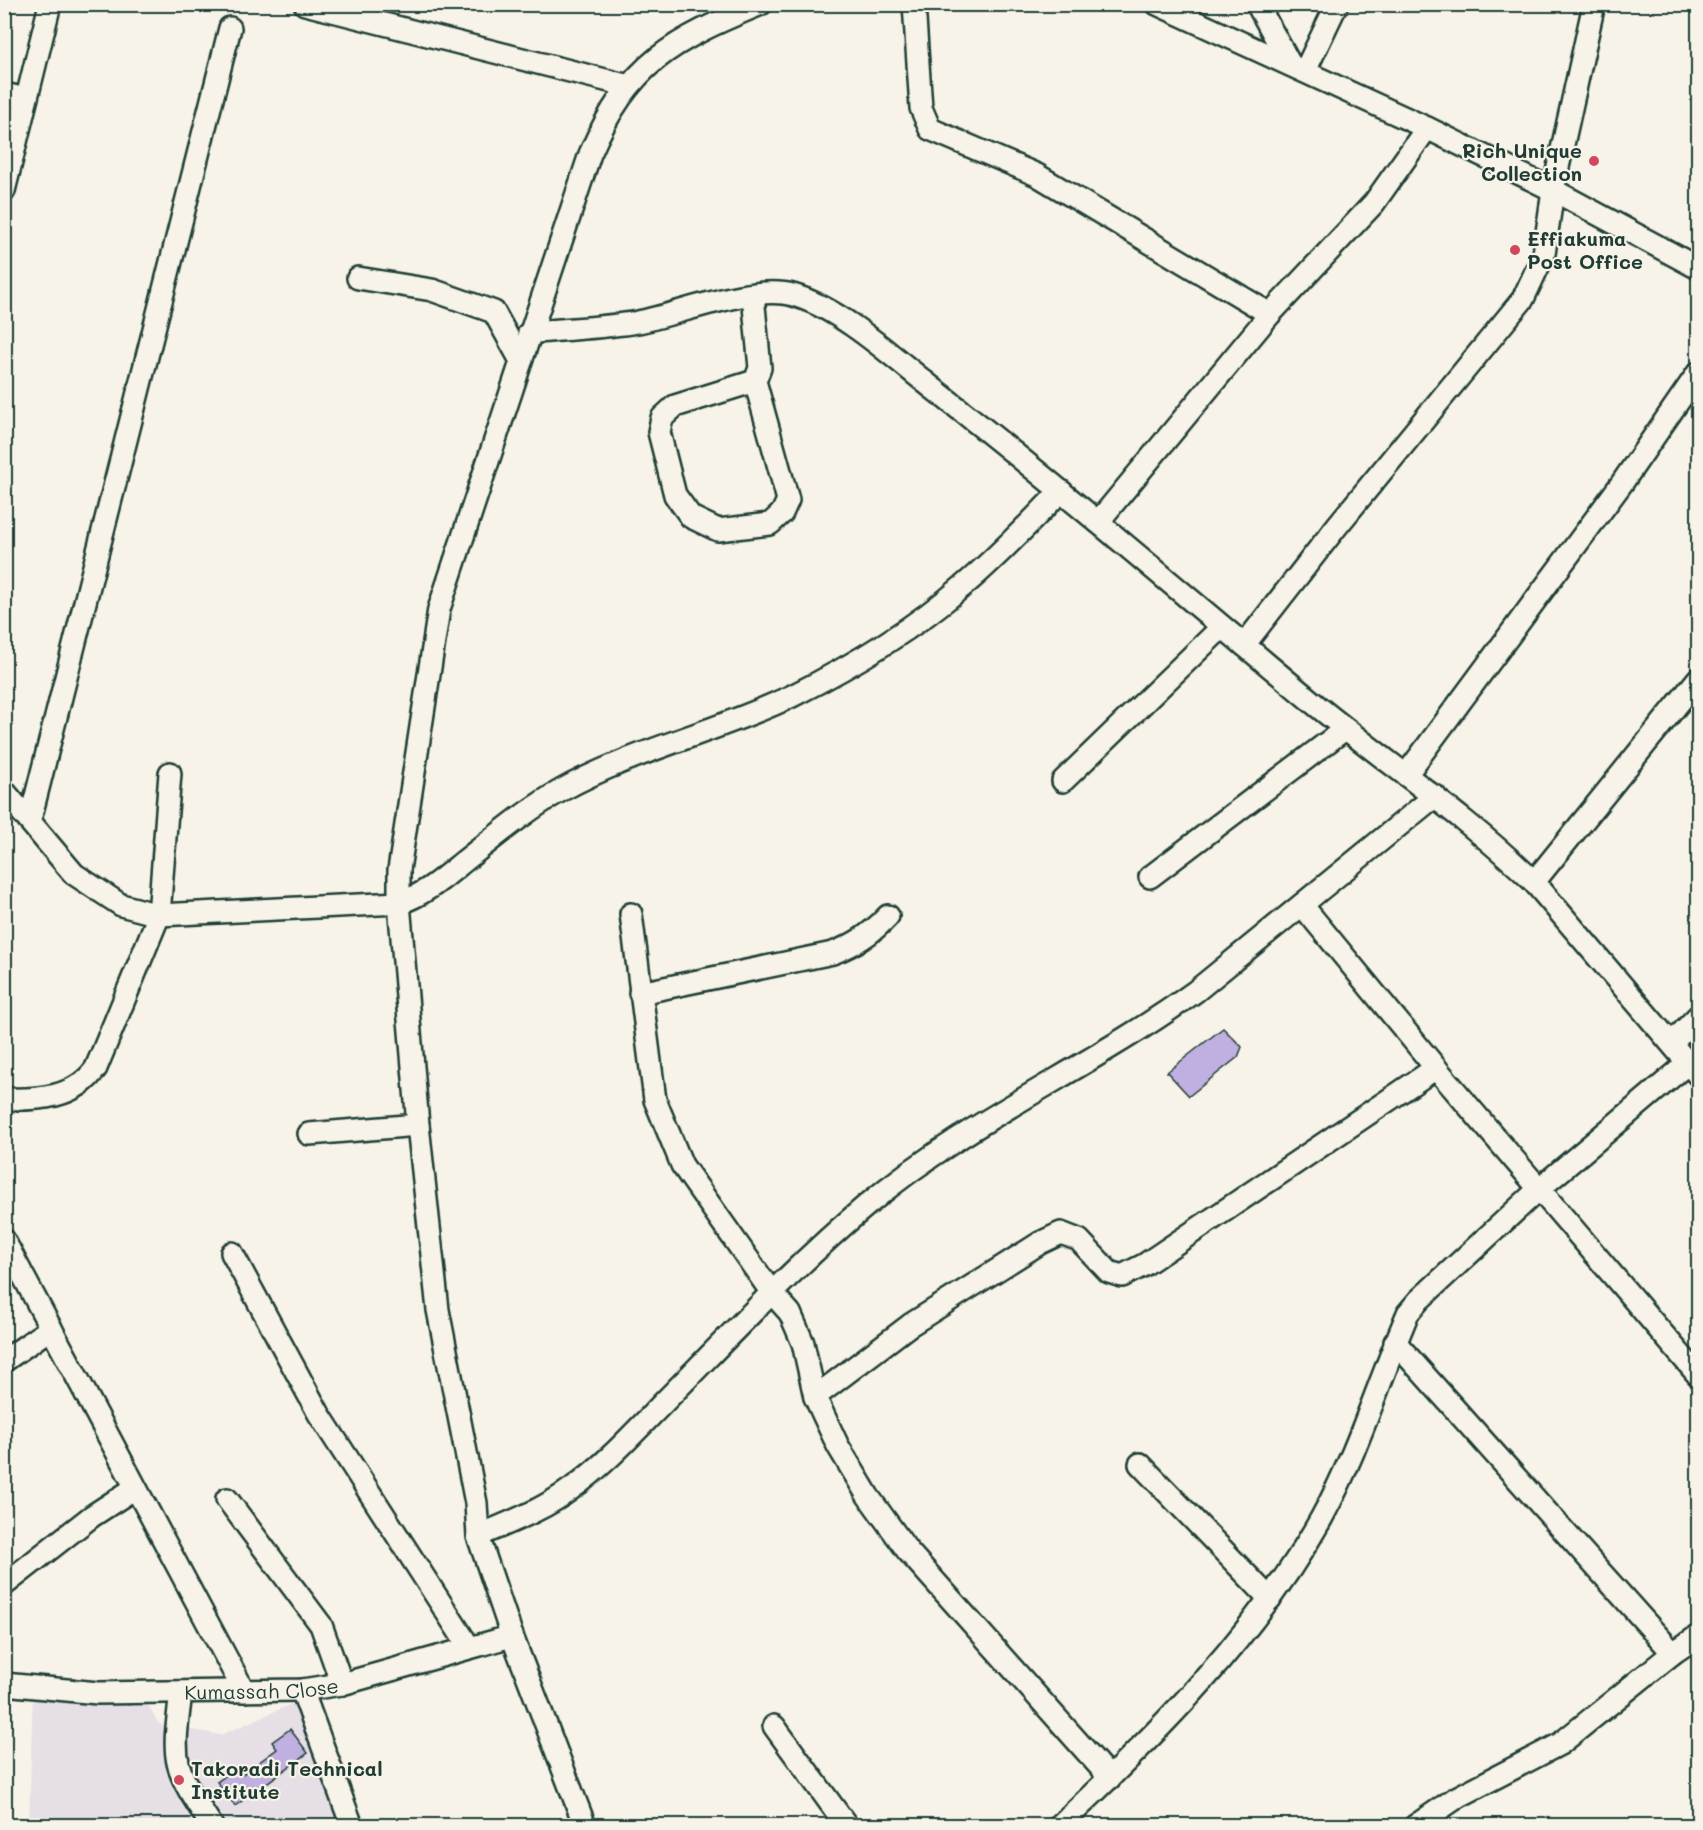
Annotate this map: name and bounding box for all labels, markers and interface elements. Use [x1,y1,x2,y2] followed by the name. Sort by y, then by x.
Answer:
[1462,137,1582,186] place label: Rich Unique Collection
[1587,154,1601,168] marker: Rich Unique Collection
[1527,225,1643,274] place label: Effiakuma Post Office
[1508,243,1522,257] marker: Effiakuma Post Office
[184,1672,340,1705] street label: Kumassah Close
[191,1755,383,1804] place label: Takoradi Technical Institute
[172,1773,186,1787] marker: Takoradi Technical Institute

